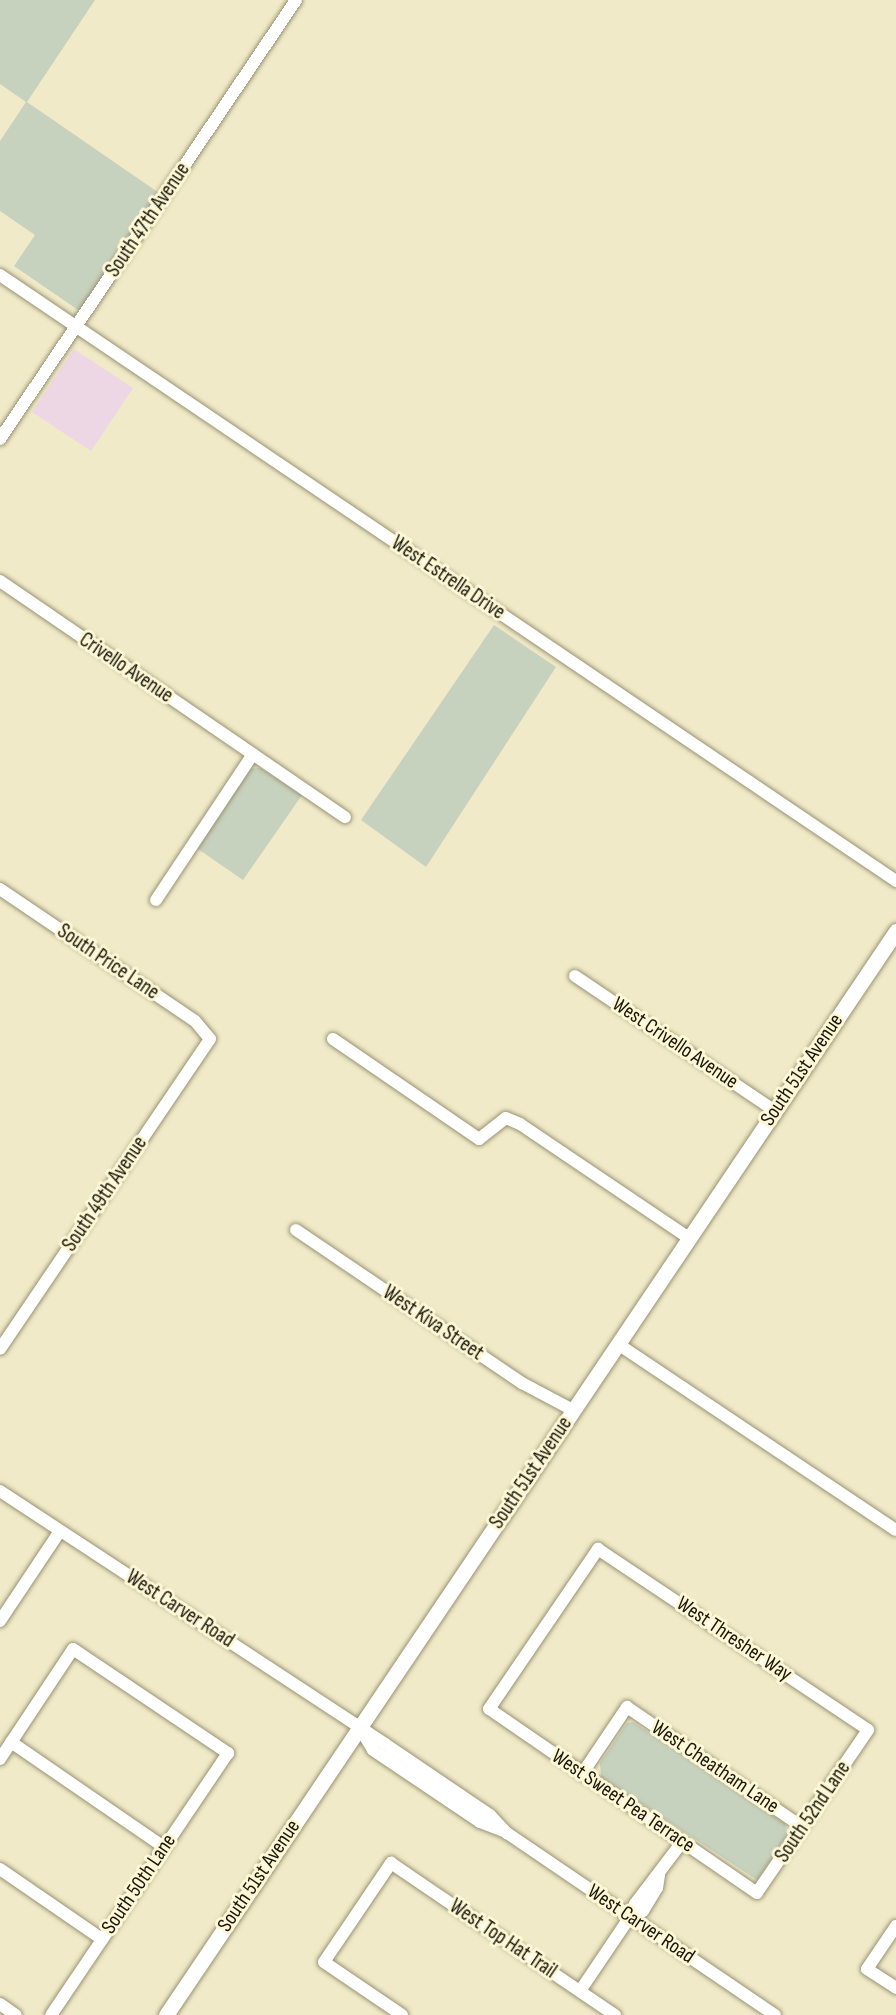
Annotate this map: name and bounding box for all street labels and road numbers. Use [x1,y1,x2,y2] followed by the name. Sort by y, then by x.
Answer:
[101,158,195,282] street label: South 47th Avenue
[386,531,510,625] street label: West Estrella Drive
[74,627,178,709] street label: Crivello Avenue
[52,919,164,1005] street label: South Price Lane
[607,992,743,1094] street label: West Crivello Avenue
[755,1009,849,1131] street label: South 51st Avenue
[57,1132,153,1256] street label: South 49th Avenue
[378,1280,488,1366] street label: West Kiva Street
[484,1412,578,1534] street label: South 51st Avenue
[121,1565,239,1653] street label: West Carver Road
[671,1591,797,1687] street label: West Thresher Way
[646,1715,784,1819] street label: West Cheatham Lane
[547,1744,699,1858] street label: West Sweet Pea Terrace
[770,1757,856,1867] street label: South 52nd Lane
[212,1815,306,1937] street label: South 51st Avenue
[96,1829,182,1939] street label: South 50th Lane
[583,1879,699,1969] street label: West Carver Road
[445,1894,561,1984] street label: West Top Hat Trail

